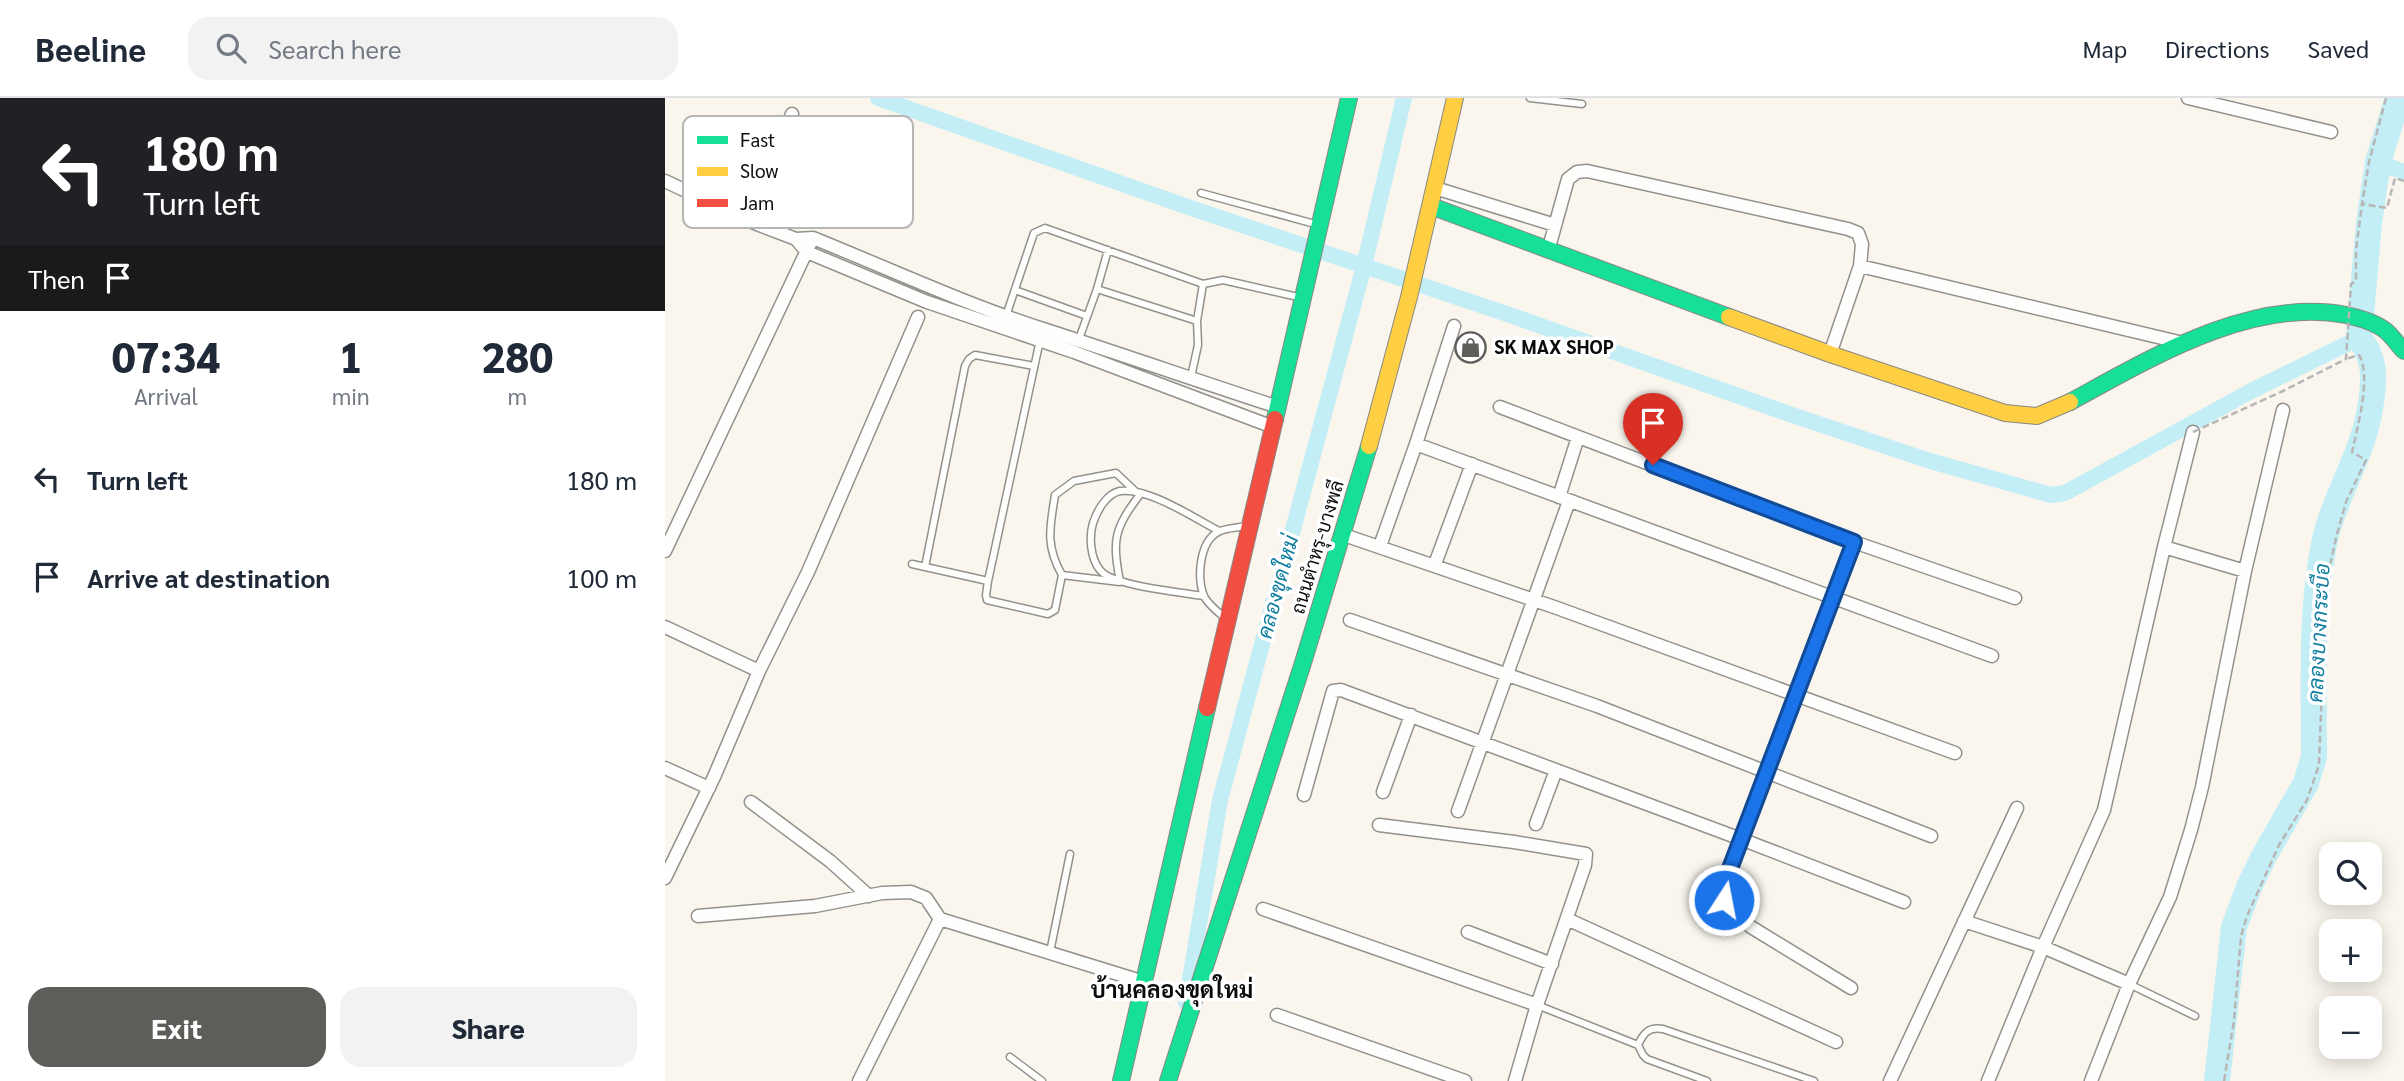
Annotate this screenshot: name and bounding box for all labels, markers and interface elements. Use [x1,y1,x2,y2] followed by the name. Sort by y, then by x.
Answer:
[188,17,678,80] search box
[35,27,146,70] text: Beeline
[212,29,250,67] icon: search
[268,31,402,65] text: Search here
[2082,32,2127,64] text: Map
[2165,32,2270,64] text: Directions
[2308,32,2369,64] text: Saved
[683,116,913,228] legend
[143,119,279,182] text: 180 m
[28,126,119,217] icon: left
[740,127,775,151] text: Fast
[740,158,779,182] text: Slow
[143,181,261,222] text: Turn left
[740,190,774,214] text: Jam
[99,259,137,297] icon: arrive
[28,261,85,295] text: Then
[112,328,220,383] text: 07:34
[339,328,363,383] text: 1
[481,328,553,383] text: 280
[1454,330,1488,364] shop icon: SK MAX SHOP
[1494,334,1614,358] place label: SK MAX SHOP
[134,380,198,410] text: Arrival
[332,380,370,410] text: min
[508,380,527,410] text: m
[1623,393,1683,465] pin
[1634,404,1672,442] icon: arrive
[28,460,66,498] icon: left
[87,462,188,496] text: Turn left
[566,462,637,496] text: 180 m
[1284,477,1350,617] street label: ถนนตำหรุ-บางพลี
[1250,531,1306,642] water label: คลองขุดใหม่
[28,558,66,596] icon: arrive
[87,560,330,594] text: Arrive at destination
[566,560,637,594] text: 100 m
[2300,563,2335,703] water label: คลองบางกระบือ
[2319,842,2382,1059] map controls
[2319,842,2382,905] button: search
[1687,863,1761,937] position arrow
[2319,919,2382,982] button: +
[1091,973,1253,1007] district label: บ้านคลองขุดใหม่
[28,987,326,1067] button: Exit
[340,987,637,1067] button: Share
[2319,996,2382,1059] button: −

